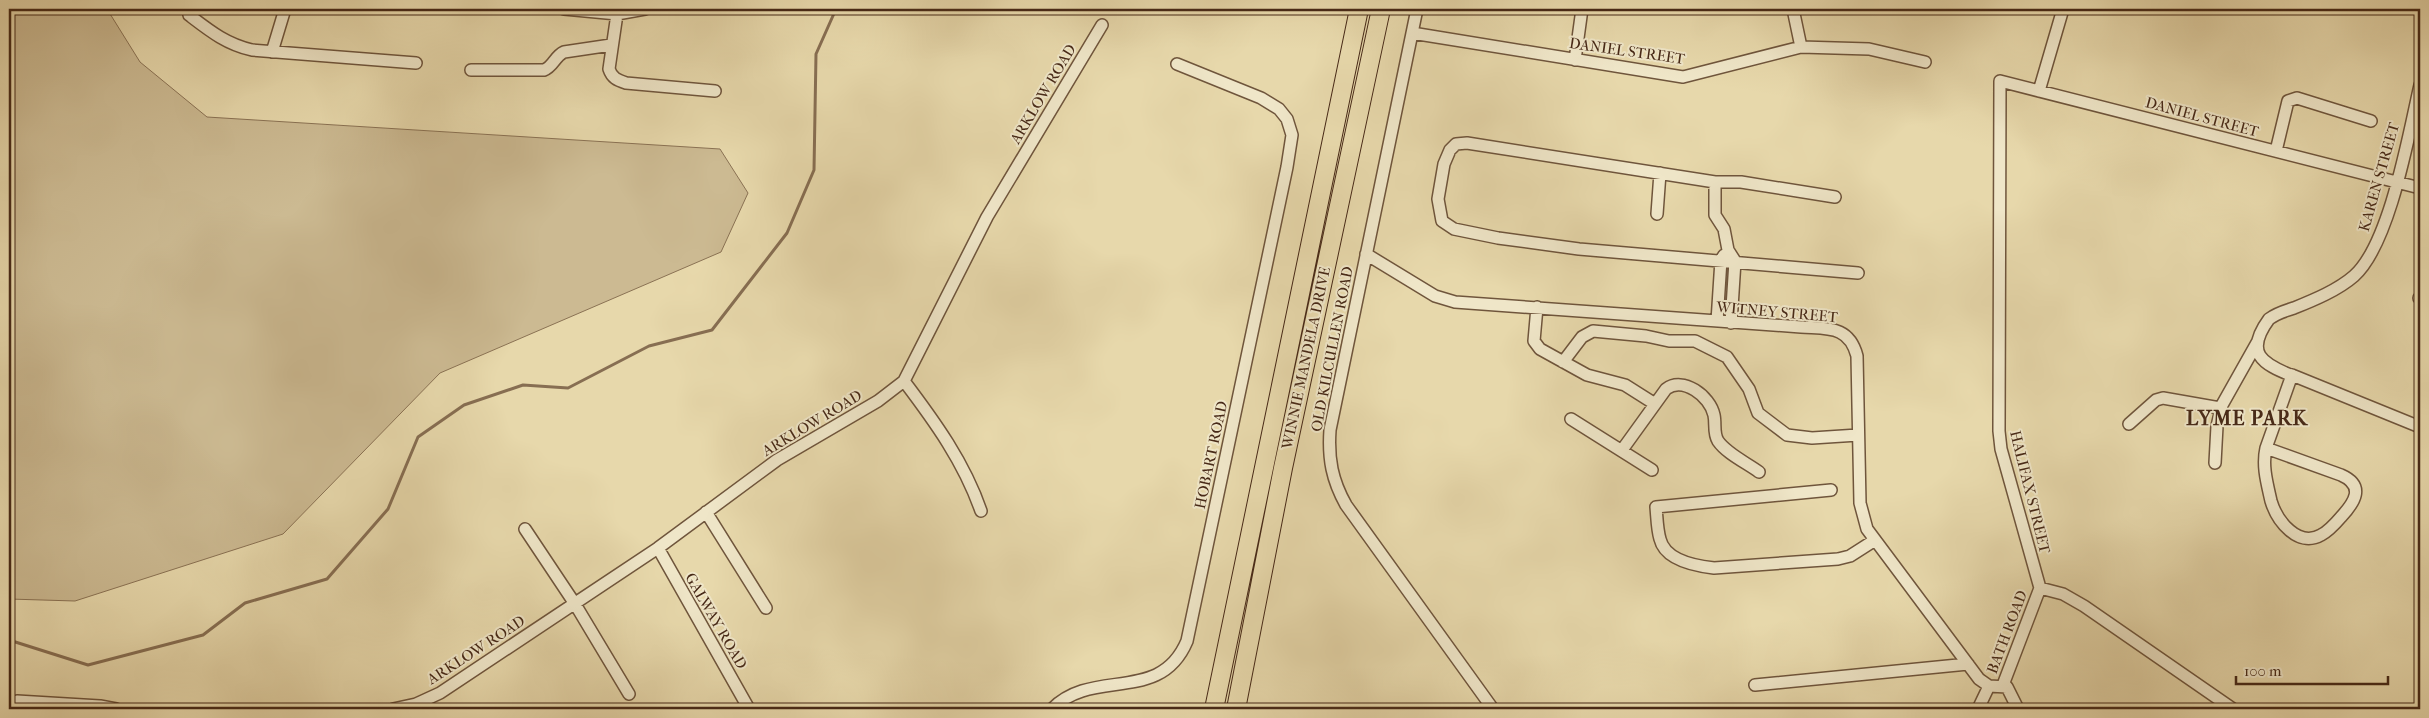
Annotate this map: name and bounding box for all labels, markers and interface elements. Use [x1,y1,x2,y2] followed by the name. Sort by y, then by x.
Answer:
[1568,34,1687,68] street label: DANIEL STREET
[1006,41,1080,148] street label: ARKLOW ROAD
[2143,93,2261,141] street label: DANIEL STREET
[2355,120,2403,234] street label: KAREN STREET
[1278,265,1334,452] street label: WINNIE MANDELA DRIVE
[1307,265,1357,433] street label: OLD KILCULLEN ROAD
[1715,298,1839,326] street label: WITNEY STREET
[758,386,865,460] street label: ARKLOW ROAD
[1191,399,1231,511] street label: HOBART ROAD
[2186,407,2308,430] district label: LYME PARK
[2006,429,2054,556] street label: HALIFAX STREET
[681,570,751,672] street label: GALWAY ROAD
[1983,588,2031,676] street label: BATH ROAD
[423,612,528,689] street label: ARKLOW ROAD
[2236,653,2389,685] scale bar
[2244,662,2282,680] text: 100 m

